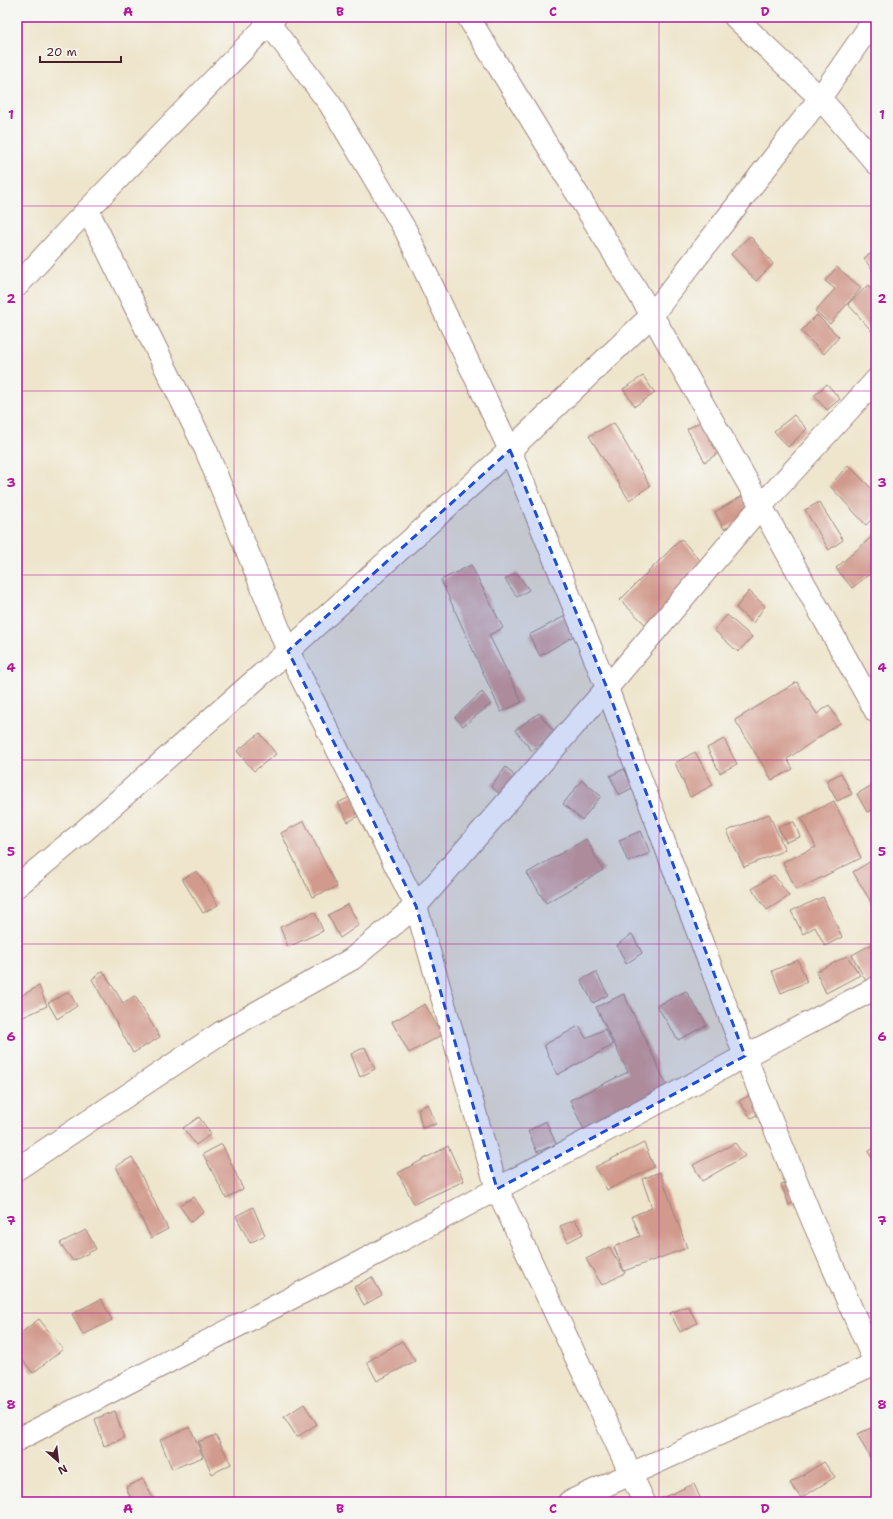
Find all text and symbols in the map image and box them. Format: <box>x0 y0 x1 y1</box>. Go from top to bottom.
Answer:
text: A <box>123 3 133 20</box>
text: B <box>336 3 344 20</box>
text: C <box>549 3 557 20</box>
text: D <box>760 3 770 20</box>
scale bar <box>40 38 121 64</box>
text: 20 m <box>46 44 77 60</box>
text: 1 <box>8 106 14 123</box>
text: 1 <box>879 106 885 123</box>
text: 2 <box>6 290 16 307</box>
text: 2 <box>877 290 887 307</box>
text: 3 <box>6 474 16 491</box>
text: 3 <box>877 474 887 491</box>
text: 4 <box>6 659 16 676</box>
text: 4 <box>877 659 887 676</box>
text: 5 <box>7 843 15 860</box>
text: 5 <box>878 843 886 860</box>
text: 6 <box>6 1028 16 1045</box>
text: 6 <box>877 1028 887 1045</box>
text: 7 <box>6 1212 16 1229</box>
text: 7 <box>877 1212 887 1229</box>
text: 8 <box>6 1396 16 1413</box>
text: 8 <box>877 1396 887 1413</box>
north arrow <box>38 1441 78 1481</box>
text: N <box>55 1461 70 1478</box>
text: A <box>123 1500 133 1517</box>
text: B <box>336 1500 344 1517</box>
text: C <box>549 1500 557 1517</box>
text: D <box>760 1500 770 1517</box>

